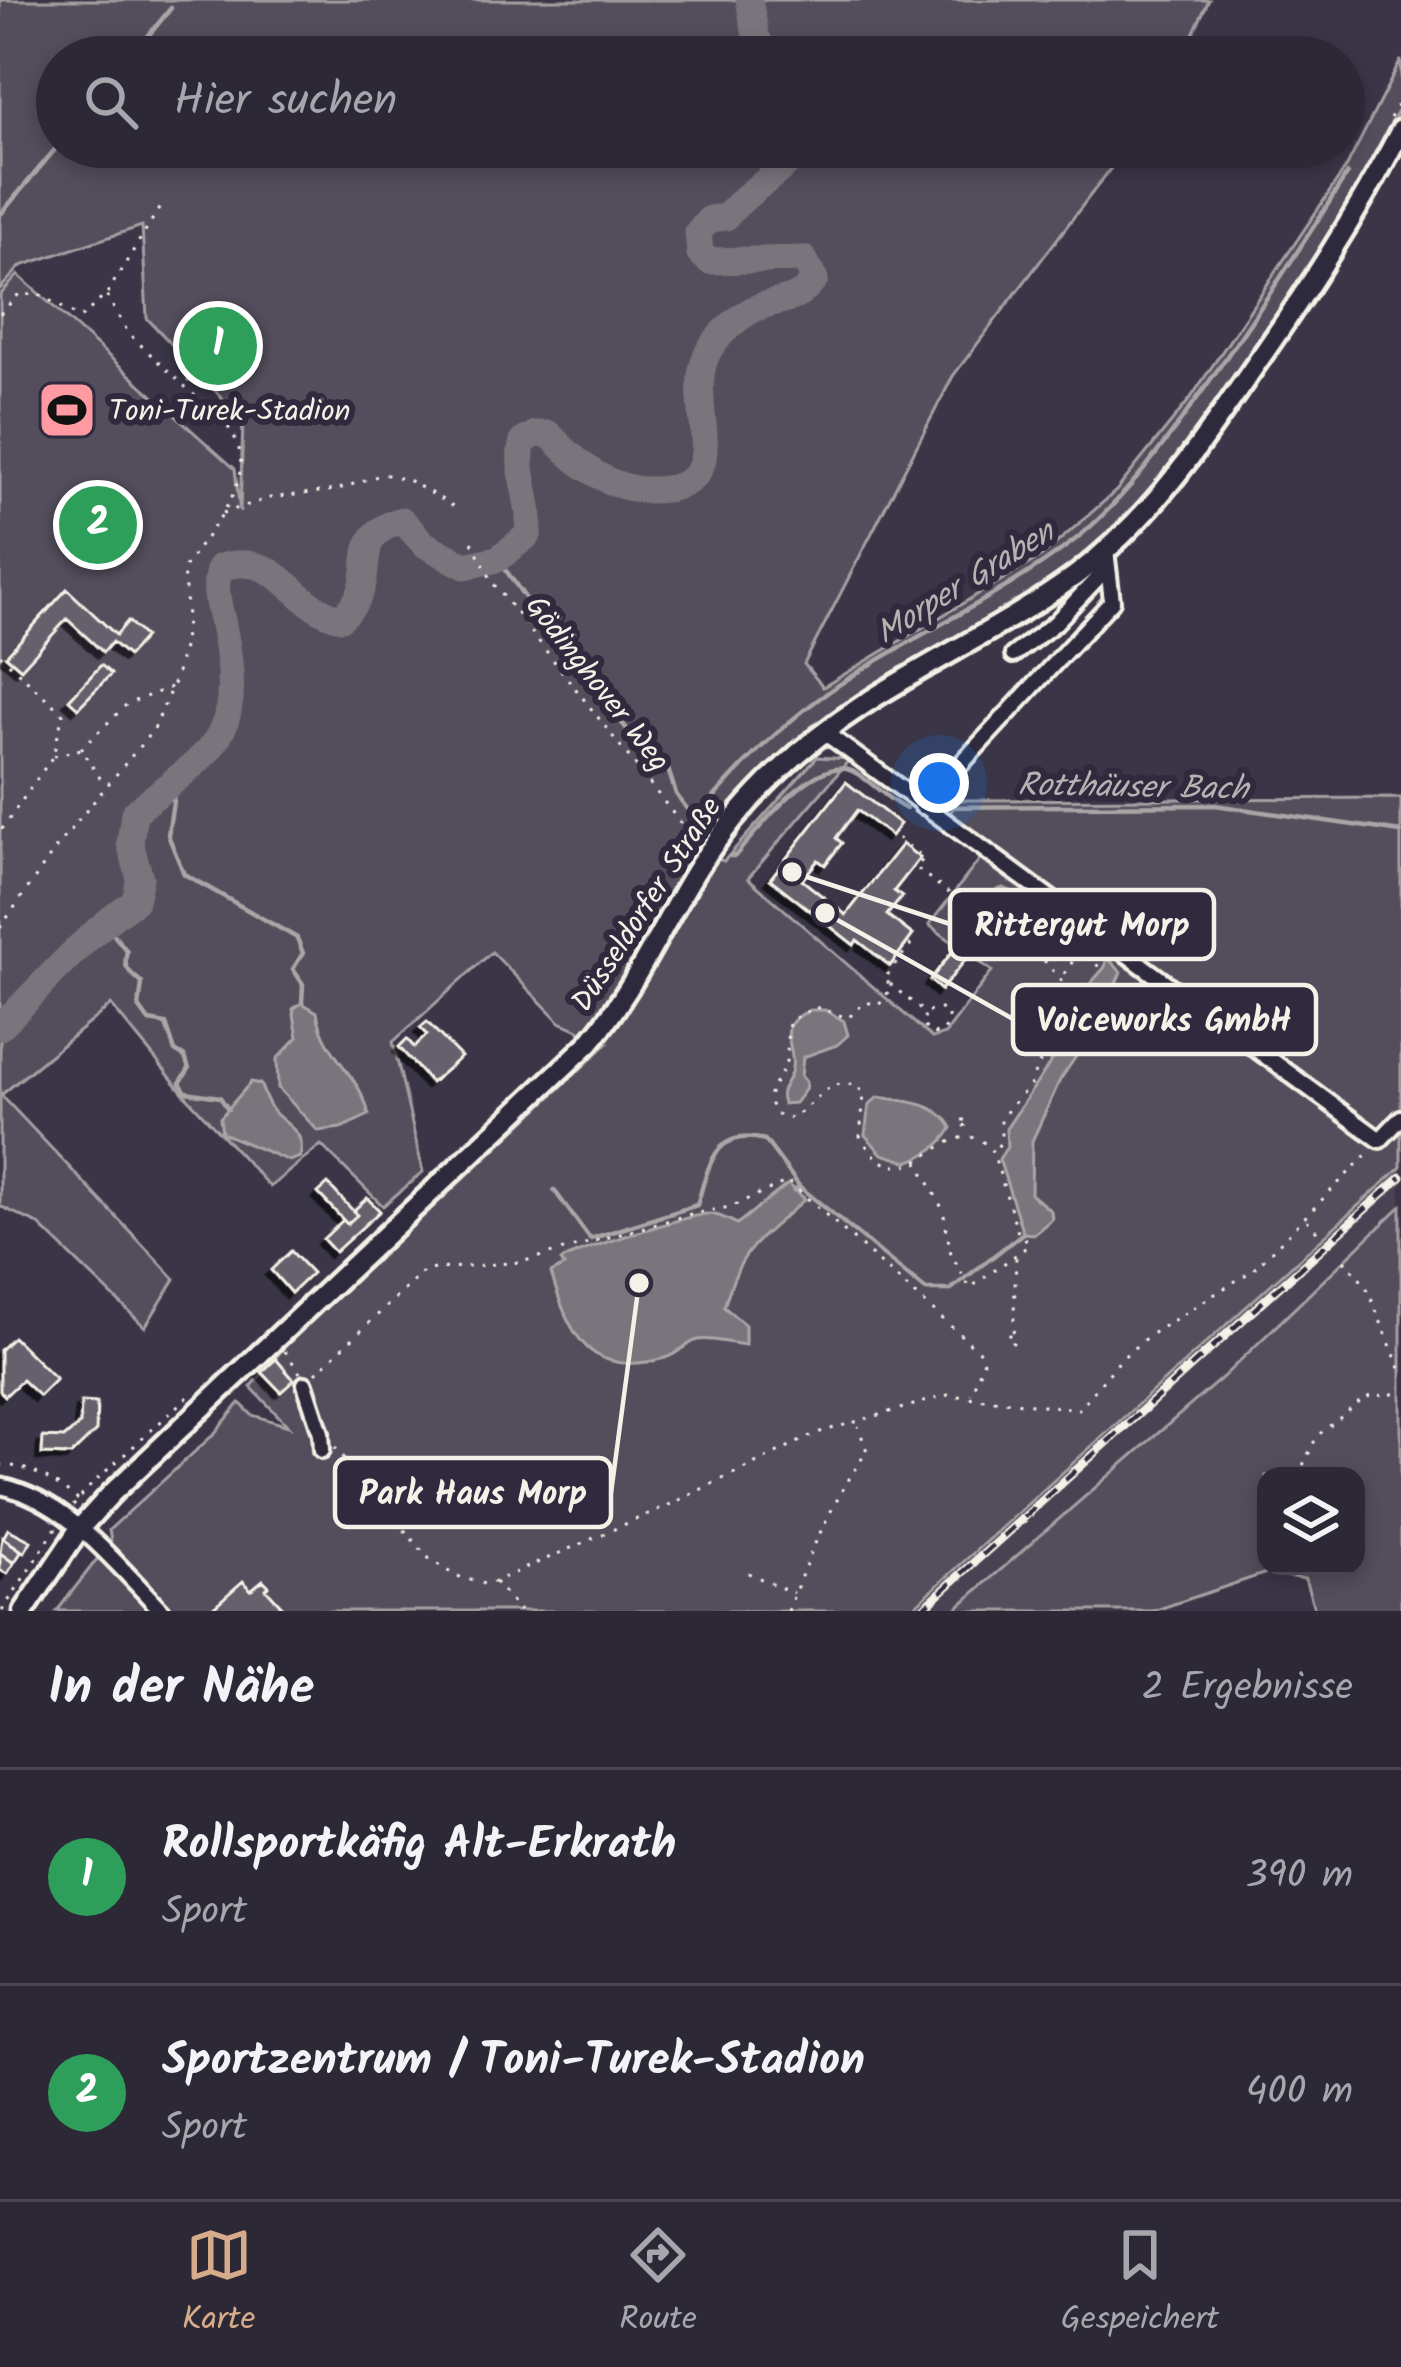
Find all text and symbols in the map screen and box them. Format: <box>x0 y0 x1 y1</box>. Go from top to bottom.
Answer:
search box <box>36 36 1365 168</box>
text: Hier suchen <box>174 66 397 138</box>
icon: search <box>78 69 144 135</box>
pin: 1 <box>179 301 257 391</box>
sports icon: Toni-Turek-Stadion <box>36 379 98 441</box>
place label: Toni-Turek-Stadion <box>109 388 351 436</box>
pin: 2 <box>59 480 137 570</box>
water label: Morper Graben <box>866 506 1068 660</box>
street label: Gödinghover Weg <box>512 585 681 783</box>
your location <box>909 753 969 813</box>
water label: Rotthäuser Bach <box>1017 760 1251 817</box>
street label: Düsseldorfer Straße <box>560 788 735 1022</box>
callout: Rittergut Morp <box>950 890 1214 959</box>
text: Rittergut Morp <box>974 901 1190 954</box>
callout: Voiceworks GmbH <box>1013 985 1316 1054</box>
text: Voiceworks GmbH <box>1036 996 1292 1049</box>
callout: Park Haus Morp <box>335 1458 611 1527</box>
map controls <box>1257 1467 1365 1575</box>
button: layers <box>1257 1467 1365 1575</box>
text: Park Haus Morp <box>359 1469 587 1522</box>
text: In der Nähe <box>48 1649 314 1730</box>
text: 2 Ergebnisse <box>1142 1658 1353 1720</box>
text: Rollsportkäfig Alt-Erkrath <box>162 1810 676 1882</box>
text: 1 <box>81 1846 93 1908</box>
text: 390 m <box>1246 1846 1353 1908</box>
text: Sport <box>162 1882 247 1944</box>
text: Sportzentrum / Toni-Turek-Stadion <box>162 2026 865 2098</box>
text: 2 <box>76 2062 98 2124</box>
text: 400 m <box>1246 2062 1353 2124</box>
text: Sport <box>162 2098 247 2160</box>
tab: Karte <box>182 2222 255 2347</box>
tab: Route <box>619 2222 697 2347</box>
tab: Gespeichert <box>1061 2222 1219 2347</box>

